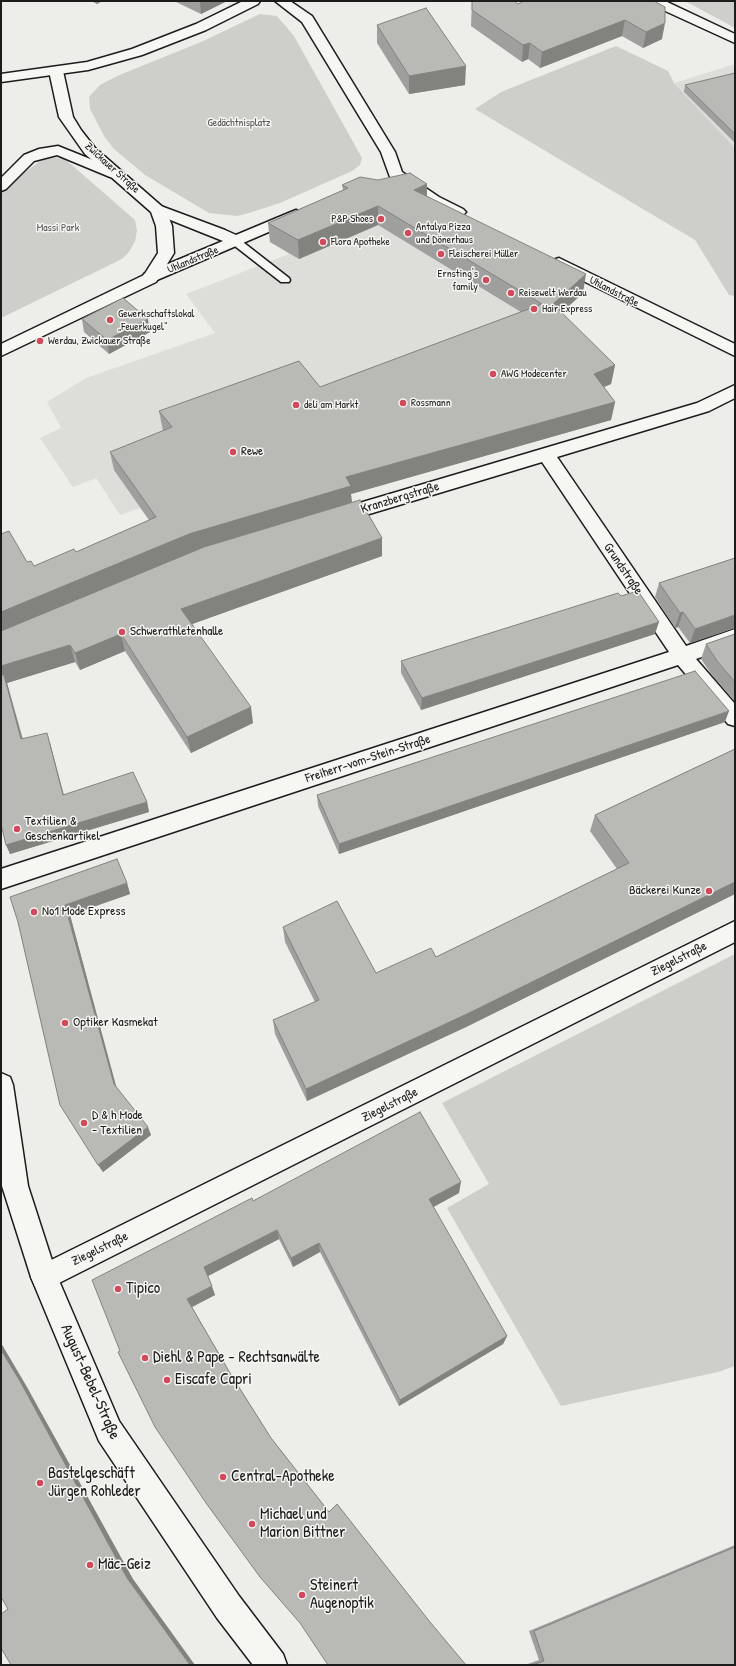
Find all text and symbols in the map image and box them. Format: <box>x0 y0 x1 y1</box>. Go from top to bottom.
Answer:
park label: Gedächtnisplatz <box>207 116 271 130</box>
street label: Zwickauer Straße <box>82 140 142 196</box>
place label: P&P Shoes <box>331 212 373 226</box>
marker: P&P Shoes <box>376 214 386 224</box>
place label: Antalya Pizza und Dönerhaus <box>416 220 473 246</box>
park label: Massi Park <box>37 221 79 235</box>
marker: Antalya Pizza und Dönerhaus <box>403 228 413 238</box>
place label: Flora Apotheke <box>331 235 390 249</box>
marker: Flora Apotheke <box>318 237 328 247</box>
street label: Uhlandstraße <box>166 243 220 277</box>
place label: Fleischerei Müller <box>449 247 518 261</box>
marker: Fleischerei Müller <box>436 249 446 259</box>
place label: Ernsting's family <box>438 267 478 293</box>
street label: Uhlandstraße <box>587 274 641 310</box>
marker: Ernsting's family <box>481 275 491 285</box>
place label: Reisewelt Werdau <box>519 286 587 300</box>
marker: Reisewelt Werdau <box>506 288 516 298</box>
place label: Hair Express <box>542 302 592 316</box>
marker: Hair Express <box>529 304 539 314</box>
place label: Gewerkschaftslokal „Feuerkugel“ <box>118 307 194 333</box>
marker: Gewerkschaftslokal „Feuerkugel“ <box>105 315 115 325</box>
place label: Werdau, Zwickauer Straße <box>48 334 151 348</box>
marker: Werdau, Zwickauer Straße <box>35 336 45 346</box>
place label: AWG Modecenter <box>501 367 567 381</box>
marker: AWG Modecenter <box>488 369 498 379</box>
place label: Rossmann <box>411 396 451 410</box>
place label: deli am Markt <box>304 398 358 412</box>
marker: Rossmann <box>398 398 408 408</box>
marker: deli am Markt <box>291 400 301 410</box>
place label: Rewe <box>241 444 263 460</box>
marker: Rewe <box>228 447 238 457</box>
street label: Kranzbergstraße <box>359 479 441 517</box>
street label: Grundstraße <box>600 540 646 598</box>
place label: Schwerathletenhalle <box>130 624 223 640</box>
marker: Schwerathletenhalle <box>117 627 127 637</box>
street label: Freiherr-vom-Stein-Straße <box>303 731 433 787</box>
place label: Textilien & Geschenkartikel <box>25 814 100 845</box>
marker: Textilien & Geschenkartikel <box>12 824 22 834</box>
place label: Bäckerei Kunze <box>629 883 701 899</box>
marker: Bäckerei Kunze <box>704 886 714 896</box>
place label: No1 Mode Express <box>42 904 125 920</box>
marker: No1 Mode Express <box>29 907 39 917</box>
street label: Ziegelstraße <box>648 938 710 980</box>
place label: Optiker Kasmekat <box>73 1015 158 1031</box>
marker: Optiker Kasmekat <box>60 1018 70 1028</box>
street label: Ziegelstraße <box>359 1084 421 1126</box>
place label: D & h Mode - Textilien <box>92 1108 143 1139</box>
marker: D & h Mode - Textilien <box>79 1118 89 1128</box>
street label: Ziegelstraße <box>69 1229 131 1269</box>
place label: Tipico <box>126 1279 160 1299</box>
marker: Tipico <box>113 1284 123 1294</box>
street label: August-Bebel-Straße <box>56 1321 124 1443</box>
place label: Diehl & Pape - Rechtsanwälte <box>153 1348 320 1368</box>
marker: Diehl & Pape - Rechtsanwälte <box>140 1353 150 1363</box>
place label: Eiscafe Capri <box>175 1370 252 1390</box>
marker: Eiscafe Capri <box>162 1375 172 1385</box>
place label: Bastelgeschäft Jürgen Rohleder <box>48 1464 141 1502</box>
place label: Central-Apotheke <box>231 1467 335 1487</box>
marker: Central-Apotheke <box>218 1472 228 1482</box>
marker: Bastelgeschäft Jürgen Rohleder <box>35 1478 45 1488</box>
place label: Michael und Marion Bittner <box>260 1505 345 1543</box>
marker: Michael und Marion Bittner <box>247 1519 257 1529</box>
place label: Mäc-Geiz <box>98 1555 151 1575</box>
marker: Mäc-Geiz <box>85 1560 95 1570</box>
place label: Steinert Augenoptik <box>310 1576 374 1614</box>
marker: Steinert Augenoptik <box>297 1590 307 1600</box>

